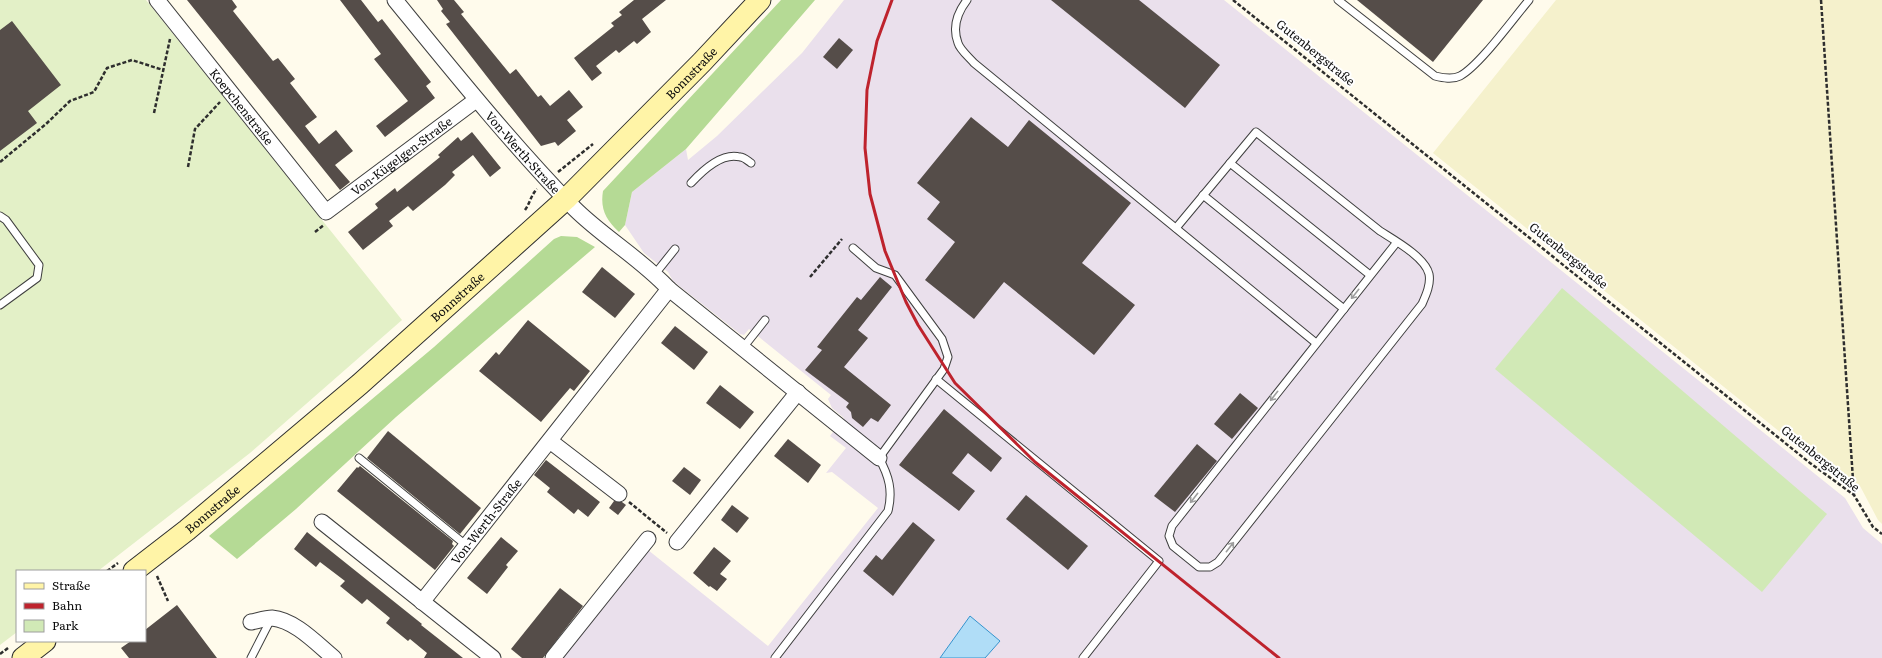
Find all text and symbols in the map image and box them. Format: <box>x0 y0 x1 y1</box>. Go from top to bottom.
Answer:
street label: Gutenbergstraße <box>1273 15 1359 89</box>
street label: Bonnstraße <box>661 43 721 103</box>
street label: Koepchenstraße <box>206 64 278 149</box>
street label: Von-Werth-Straße <box>481 107 565 198</box>
street label: Von-Kügelgen-Straße <box>347 112 456 200</box>
street label: Gutenbergstraße <box>1526 218 1612 292</box>
street label: Bonnstraße <box>426 268 488 326</box>
one-way arrow <box>1351 289 1360 300</box>
one-way arrow <box>1270 391 1279 402</box>
street label: Gutenbergstraße <box>1778 421 1864 495</box>
street label: Von-Werth-Straße <box>446 474 525 568</box>
street label: Bonnstraße <box>181 480 244 537</box>
one-way arrow <box>1190 493 1198 504</box>
one-way arrow <box>1226 542 1234 553</box>
legend <box>16 570 146 642</box>
text: Straße <box>52 576 90 594</box>
text: Bahn <box>52 596 82 614</box>
text: Park <box>52 616 79 634</box>

